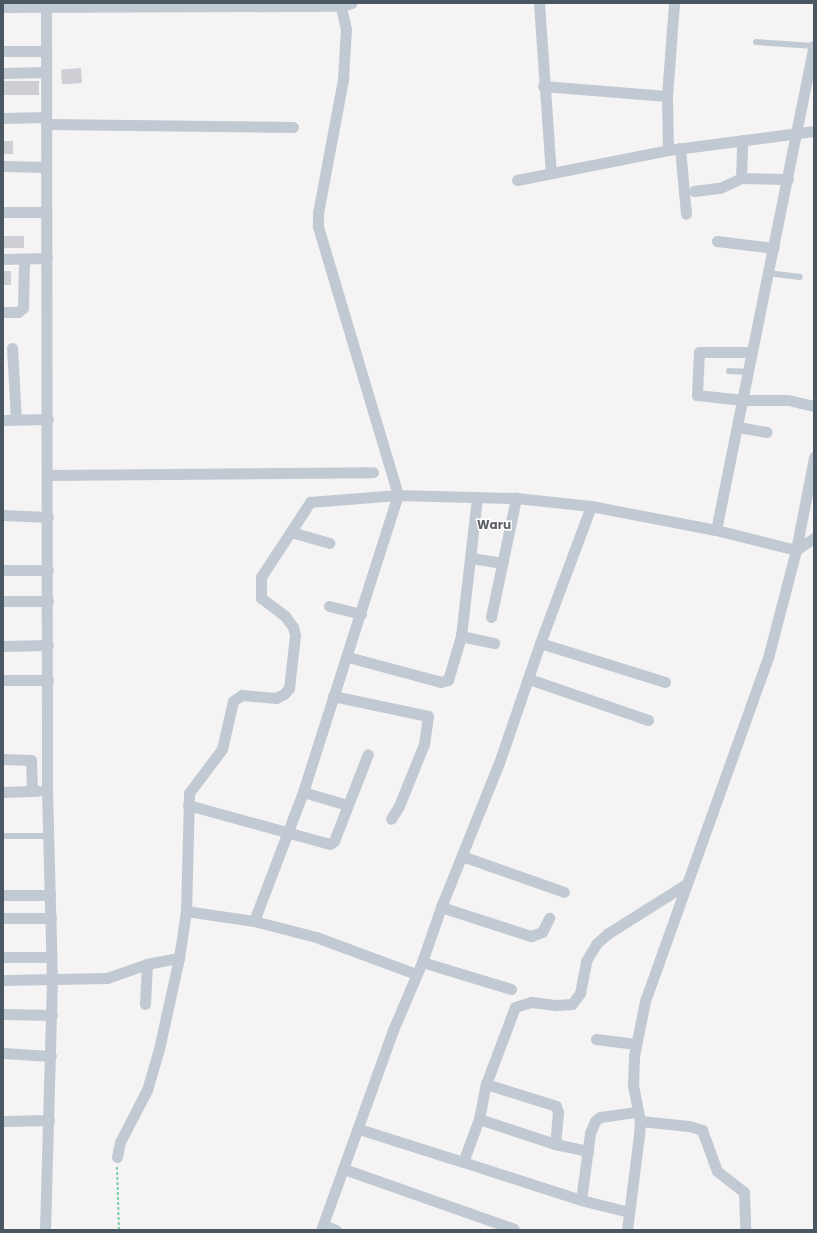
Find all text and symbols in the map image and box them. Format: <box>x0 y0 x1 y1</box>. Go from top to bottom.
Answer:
district label: Waru <box>477 518 511 532</box>

